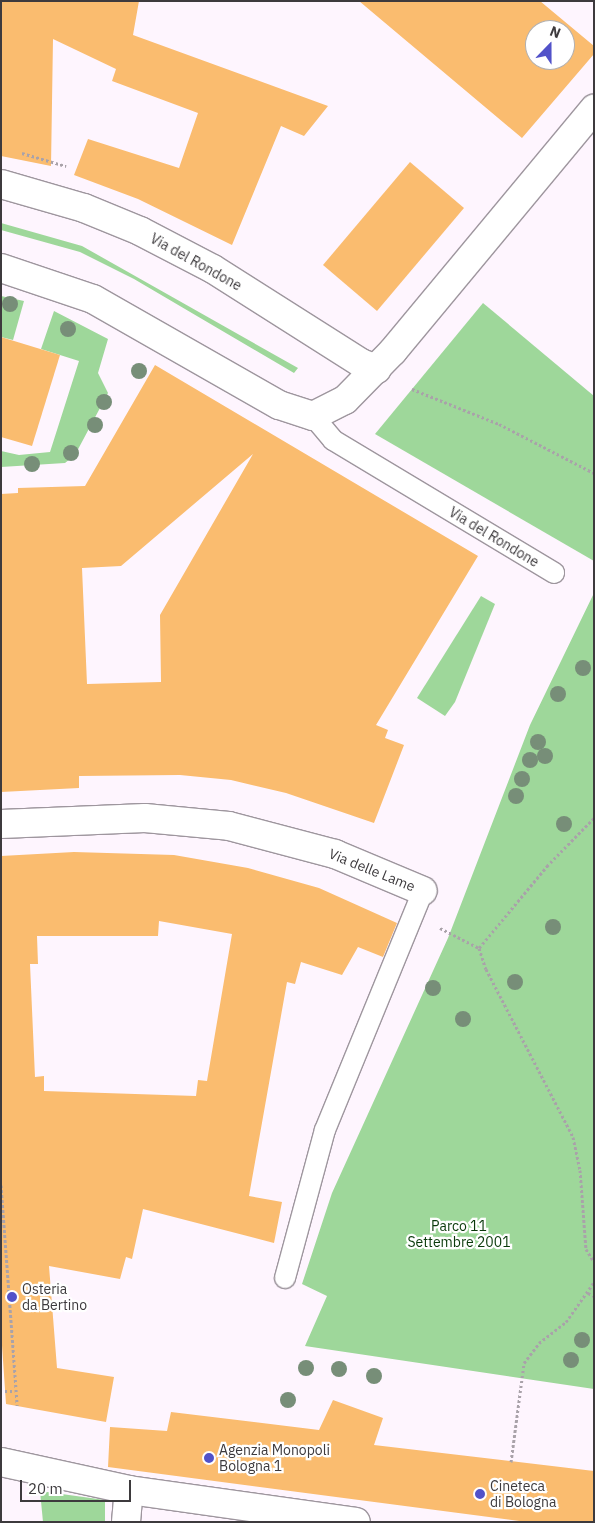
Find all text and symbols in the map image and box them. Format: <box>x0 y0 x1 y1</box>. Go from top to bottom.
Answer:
north arrow <box>525 20 575 70</box>
text: N <box>547 22 563 42</box>
street label: Via del Rondone <box>147 230 245 294</box>
street label: Via del Rondone <box>446 504 542 570</box>
street label: Via delle Lame <box>326 845 418 895</box>
park label: Parco 11 Settembre 2001 <box>407 1218 511 1250</box>
place label: Osteria da Bertino <box>22 1281 87 1314</box>
marker: Osteria da Bertino <box>6 1291 18 1303</box>
place label: Agenzia Monopoli Bologna 1 <box>219 1442 330 1474</box>
marker: Agenzia Monopoli Bologna 1 <box>203 1452 215 1464</box>
scale bar <box>22 1470 134 1502</box>
place label: Cineteca di Bologna <box>490 1478 556 1510</box>
text: 20 m <box>28 1479 63 1498</box>
marker: Cineteca di Bologna <box>474 1488 486 1500</box>

